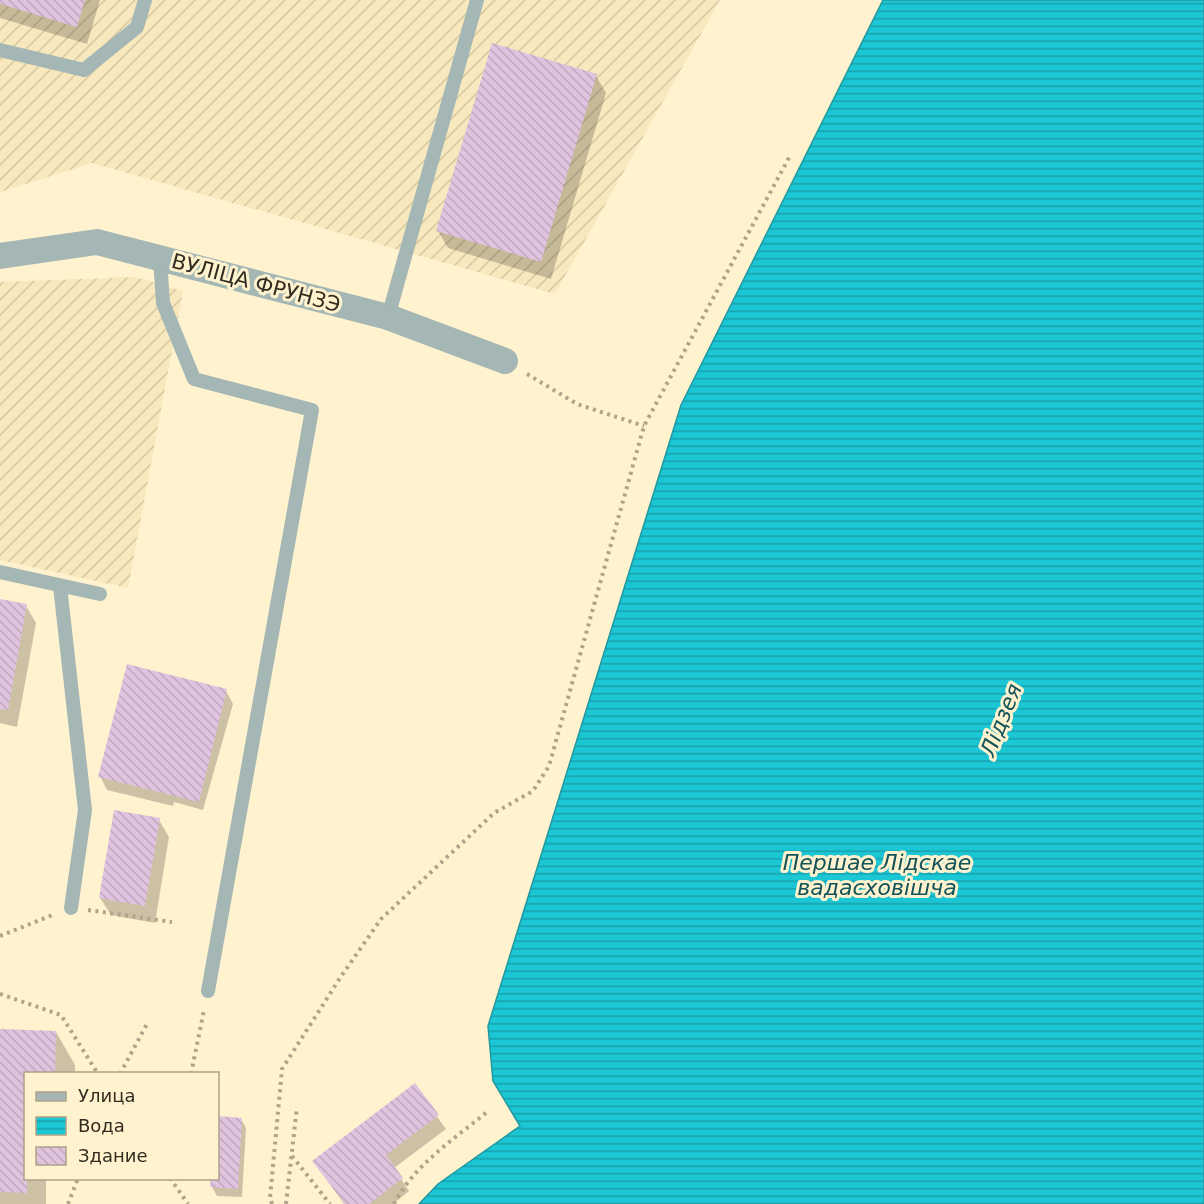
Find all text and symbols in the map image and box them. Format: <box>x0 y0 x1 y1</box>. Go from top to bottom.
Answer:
street label: ВУЛІЦА ФРУНЗЭ <box>169 249 343 317</box>
water label: Лідзея <box>975 680 1027 761</box>
water label: Першае Лідскае вадасховішча <box>783 850 971 900</box>
legend <box>24 1072 219 1180</box>
text: Улица <box>78 1085 135 1106</box>
text: Вода <box>78 1115 125 1136</box>
text: Здание <box>78 1145 148 1166</box>

